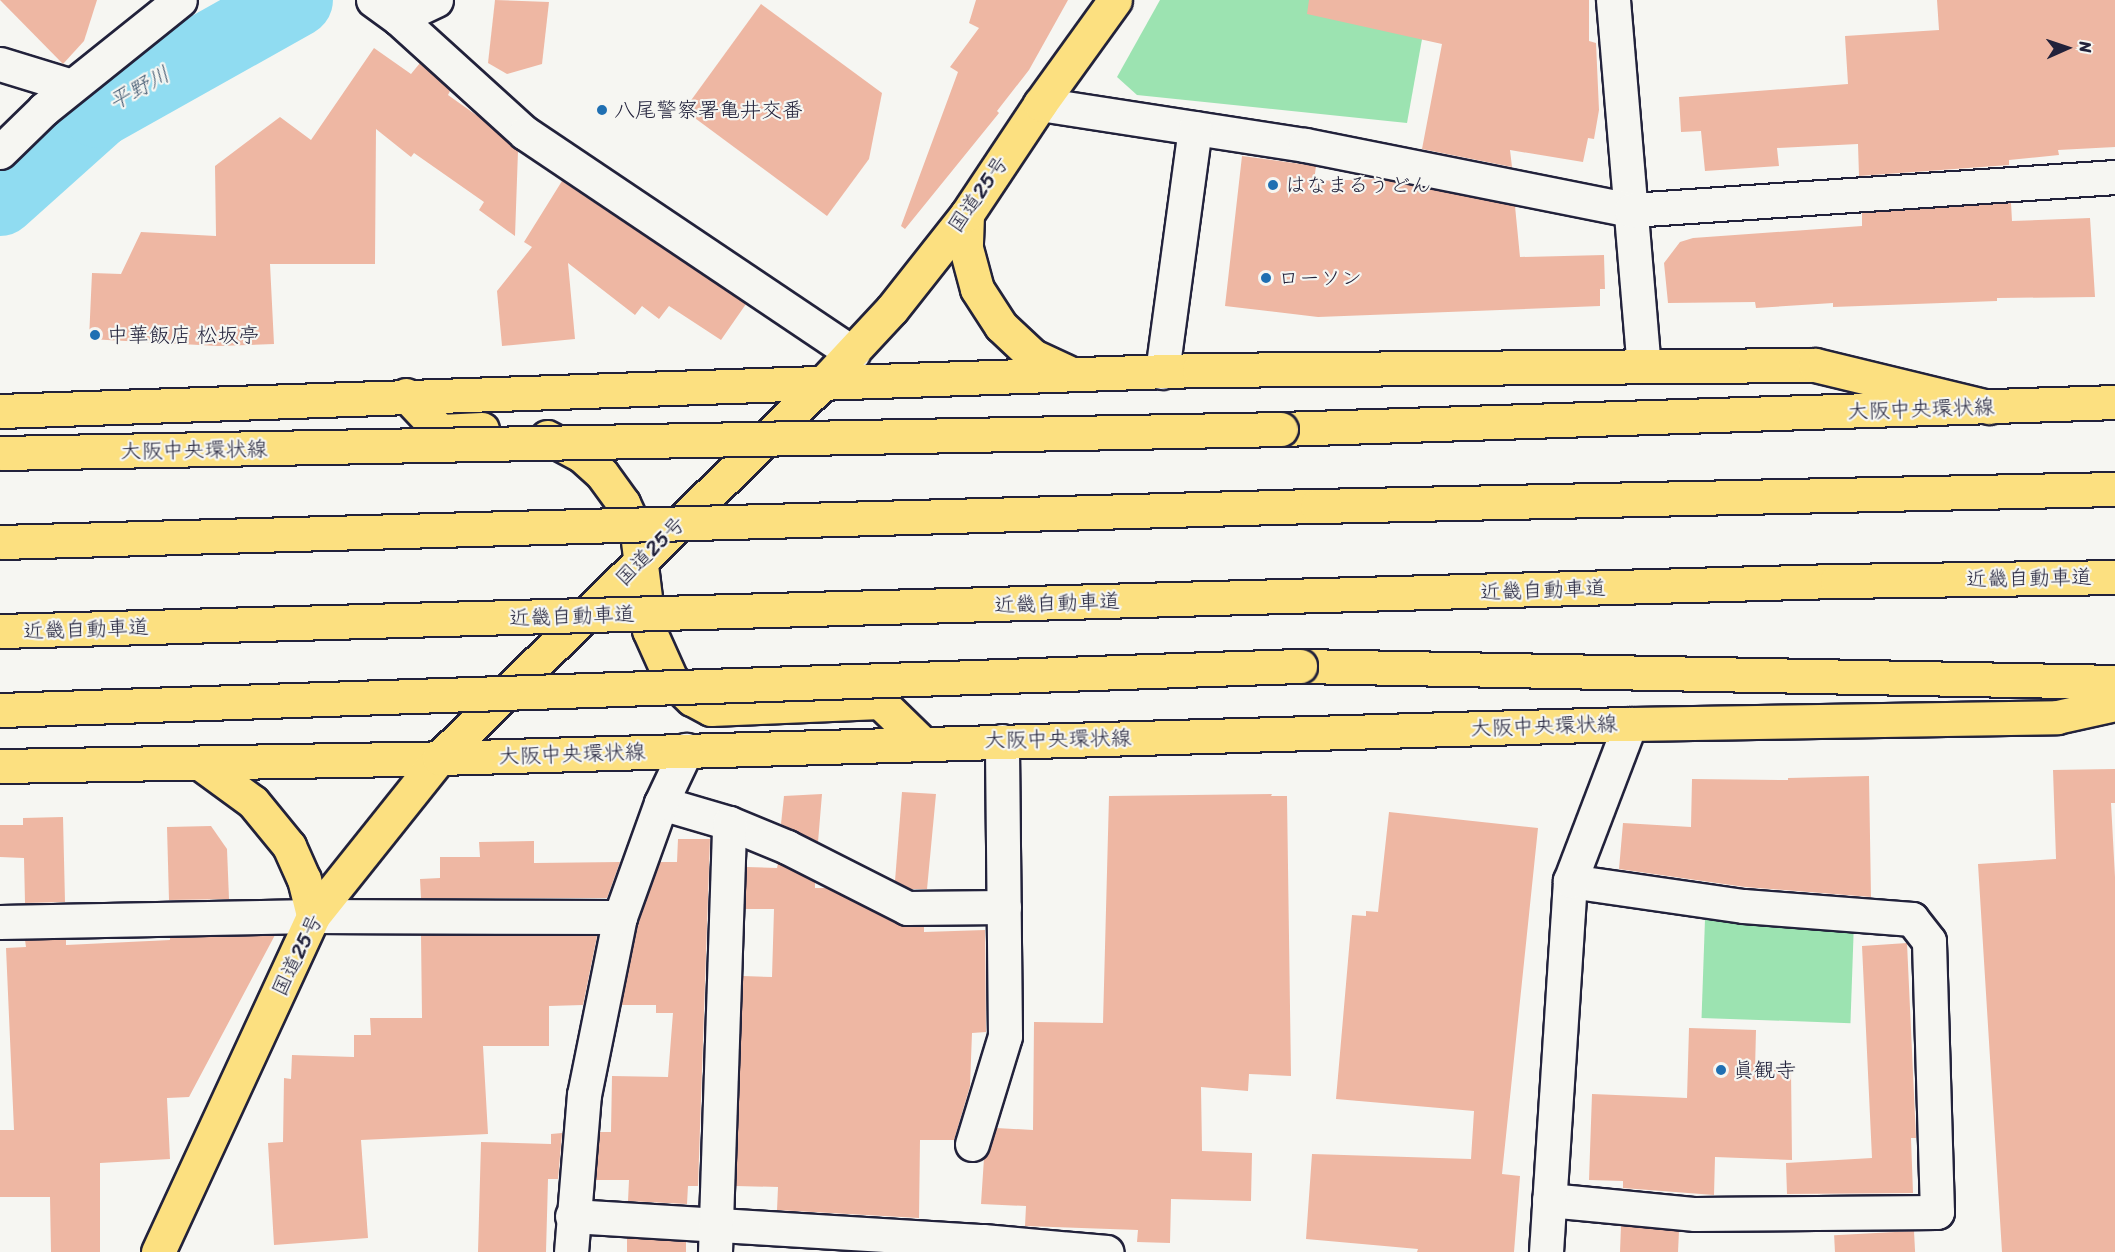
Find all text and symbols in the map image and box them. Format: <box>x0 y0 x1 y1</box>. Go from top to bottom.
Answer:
north arrow <box>2037 18 2097 78</box>
text: N <box>2071 41 2100 53</box>
water label: 平野川 <box>104 60 174 116</box>
place label: 八尾警察署亀井交番 <box>614 97 803 123</box>
marker: 八尾警察署亀井交番 <box>595 103 609 117</box>
street label: 国道25号 <box>942 151 1014 237</box>
place label: はなまるうどん <box>1285 172 1432 198</box>
marker: はなまるうどん <box>1266 178 1280 192</box>
place label: ローソン <box>1278 265 1362 291</box>
marker: ローソン <box>1259 271 1273 285</box>
place label: 中華飯店 松坂亭 <box>107 322 259 348</box>
marker: 中華飯店 松坂亭 <box>88 328 102 342</box>
street label: 大阪中央環状線 <box>1847 394 1995 424</box>
street label: 大阪中央環状線 <box>120 436 268 464</box>
street label: 国道25号 <box>610 511 690 591</box>
street label: 近畿自動車道 <box>1966 564 2092 592</box>
street label: 近畿自動車道 <box>1480 575 1606 605</box>
street label: 近畿自動車道 <box>994 588 1120 618</box>
street label: 近畿自動車道 <box>509 601 635 631</box>
street label: 近畿自動車道 <box>23 614 149 644</box>
street label: 大阪中央環状線 <box>1470 711 1618 741</box>
street label: 大阪中央環状線 <box>984 725 1132 753</box>
street label: 大阪中央環状線 <box>498 739 646 769</box>
street label: 国道25号 <box>266 910 328 1000</box>
place label: 眞観寺 <box>1733 1057 1796 1083</box>
marker: 眞観寺 <box>1714 1063 1728 1077</box>

